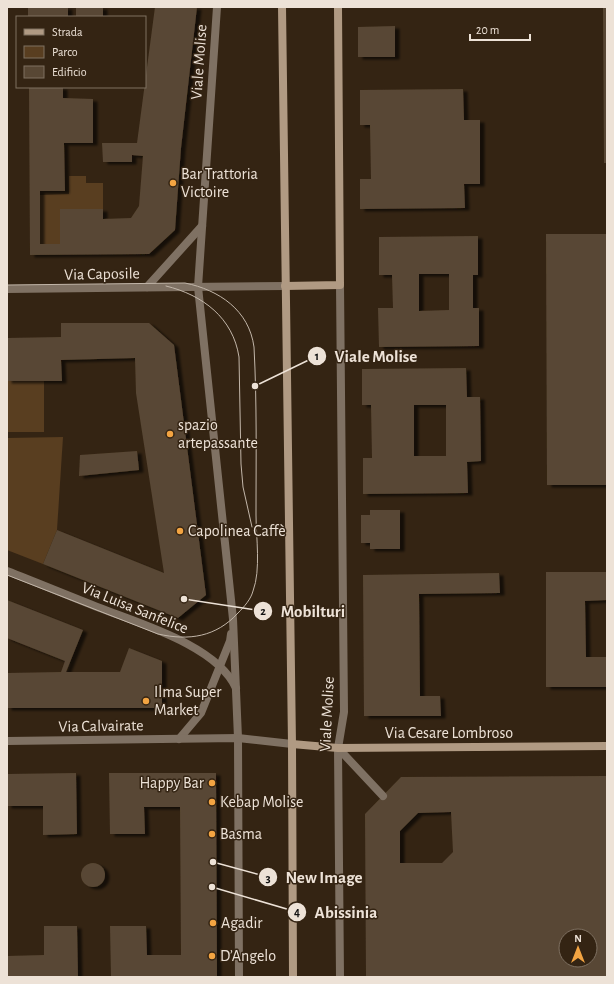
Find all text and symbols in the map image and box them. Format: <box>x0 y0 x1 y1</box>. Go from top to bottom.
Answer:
legend <box>16 16 146 88</box>
scale bar <box>470 16 530 42</box>
street label: Viale Molise <box>188 24 210 100</box>
text: 20 m <box>476 24 499 36</box>
text: Strada <box>52 26 83 38</box>
text: Parco <box>52 46 78 58</box>
text: Edificio <box>52 66 87 78</box>
place label: Bar Trattoria Victoire <box>181 166 258 200</box>
marker: Bar Trattoria Victoire <box>168 178 178 188</box>
street label: Via Caposile <box>64 265 140 283</box>
callout: Viale Molise <box>307 341 426 370</box>
text: Viale Molise <box>335 348 417 365</box>
text: 1 <box>315 350 319 362</box>
place label: spazio artepassante <box>178 417 258 451</box>
marker: spazio artepassante <box>165 429 175 439</box>
place label: Capolinea Caffè <box>188 523 286 539</box>
marker: Capolinea Caffè <box>175 526 185 536</box>
street label: Via Luisa Sanfelice <box>79 579 191 637</box>
callout: Mobilturi <box>253 596 353 625</box>
text: Mobilturi <box>281 603 345 620</box>
text: 2 <box>260 605 266 617</box>
street label: Viale Molise <box>317 676 337 752</box>
place label: Ilma Super Market <box>154 684 222 718</box>
marker: Ilma Super Market <box>141 696 151 706</box>
street label: Via Calvairate <box>58 717 144 735</box>
street label: Via Cesare Lombroso <box>385 725 513 741</box>
place label: Happy Bar <box>139 775 205 792</box>
marker: Happy Bar <box>207 778 217 788</box>
place label: Kebap Molise <box>220 794 303 810</box>
marker: Kebap Molise <box>207 797 217 807</box>
place label: Basma <box>220 826 262 842</box>
marker: Basma <box>207 829 217 839</box>
callout: New Image <box>258 863 371 892</box>
text: New Image <box>285 869 363 886</box>
text: 3 <box>265 872 271 884</box>
callout: Abissinia <box>287 897 385 926</box>
text: Abissinia <box>315 904 377 921</box>
text: 4 <box>294 906 300 918</box>
place label: Agadir <box>221 915 263 931</box>
marker: Agadir <box>208 918 218 928</box>
north arrow <box>558 928 598 968</box>
text: N <box>574 933 582 944</box>
place label: D’Angelo <box>220 948 276 964</box>
marker: D’Angelo <box>207 951 217 961</box>

